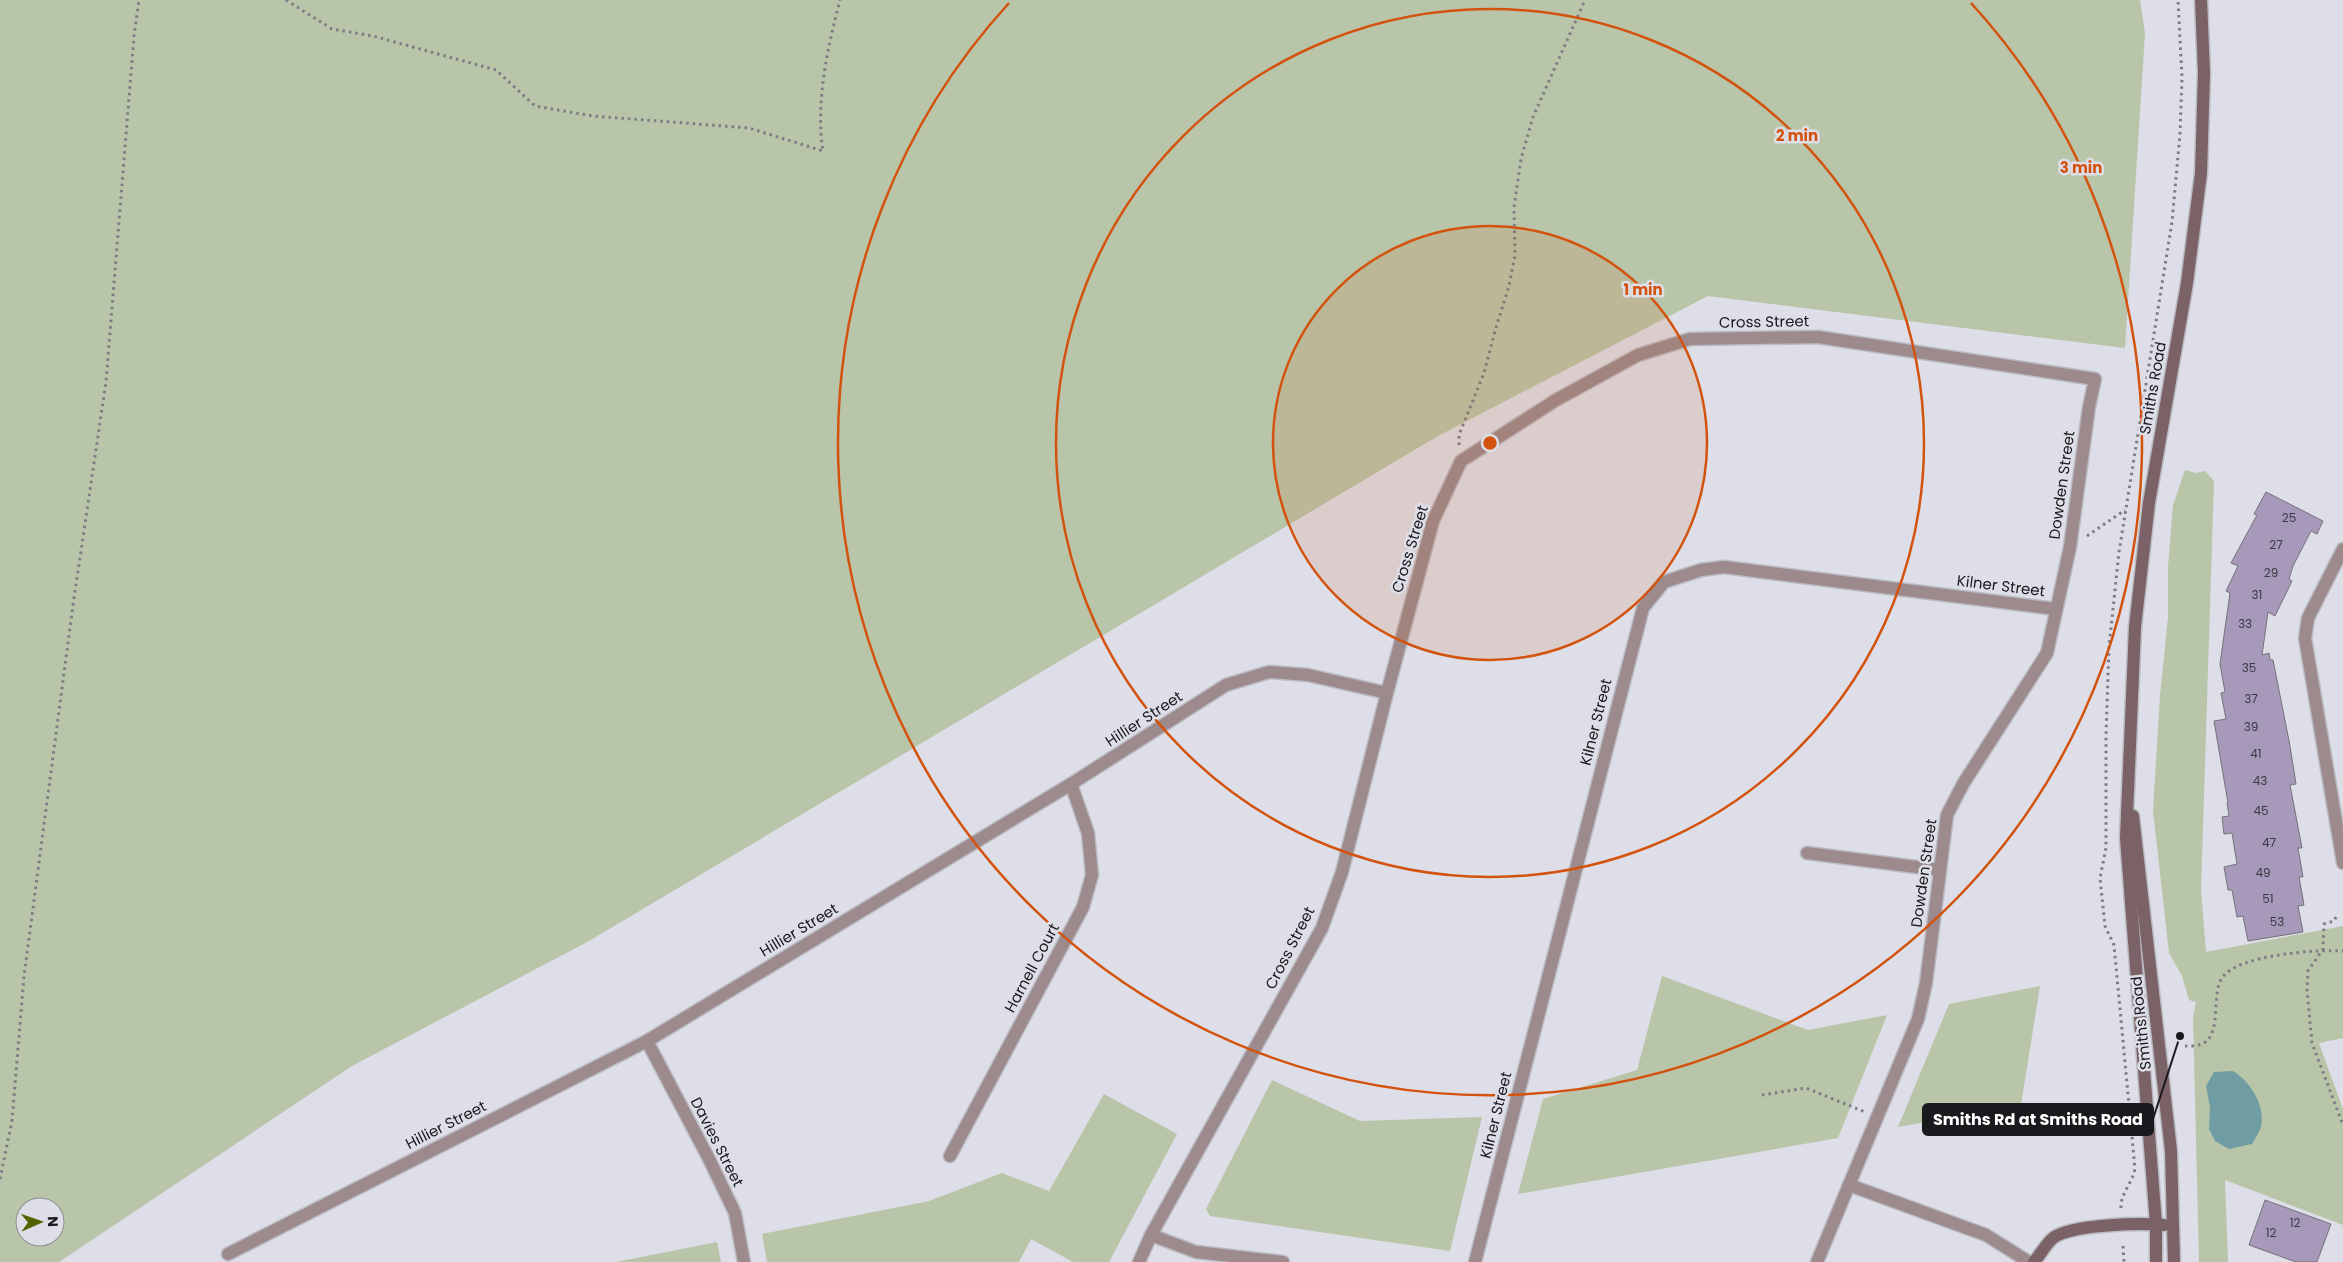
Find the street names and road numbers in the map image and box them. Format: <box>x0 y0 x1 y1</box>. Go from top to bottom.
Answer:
street label: Cross Street <box>1719 310 1809 333</box>
street label: Smiths Road <box>2134 340 2171 436</box>
street label: Dowden Street <box>2043 429 2080 541</box>
street label: Cross Street <box>1386 503 1433 595</box>
street label: Kilner Street <box>1956 570 2046 601</box>
street label: Kilner Street <box>1575 676 1616 767</box>
street label: Hillier Street <box>1101 686 1186 751</box>
street label: Dowden Street <box>1905 817 1942 929</box>
street label: Hillier Street <box>756 898 842 961</box>
street label: Cross Street <box>1260 903 1319 993</box>
street label: Harnell Court <box>999 919 1064 1016</box>
street label: Smiths Road <box>2125 975 2156 1071</box>
street label: Kilner Street <box>1475 1069 1516 1160</box>
street label: Davies Street <box>686 1093 749 1190</box>
street label: Hillier Street <box>402 1095 490 1154</box>

